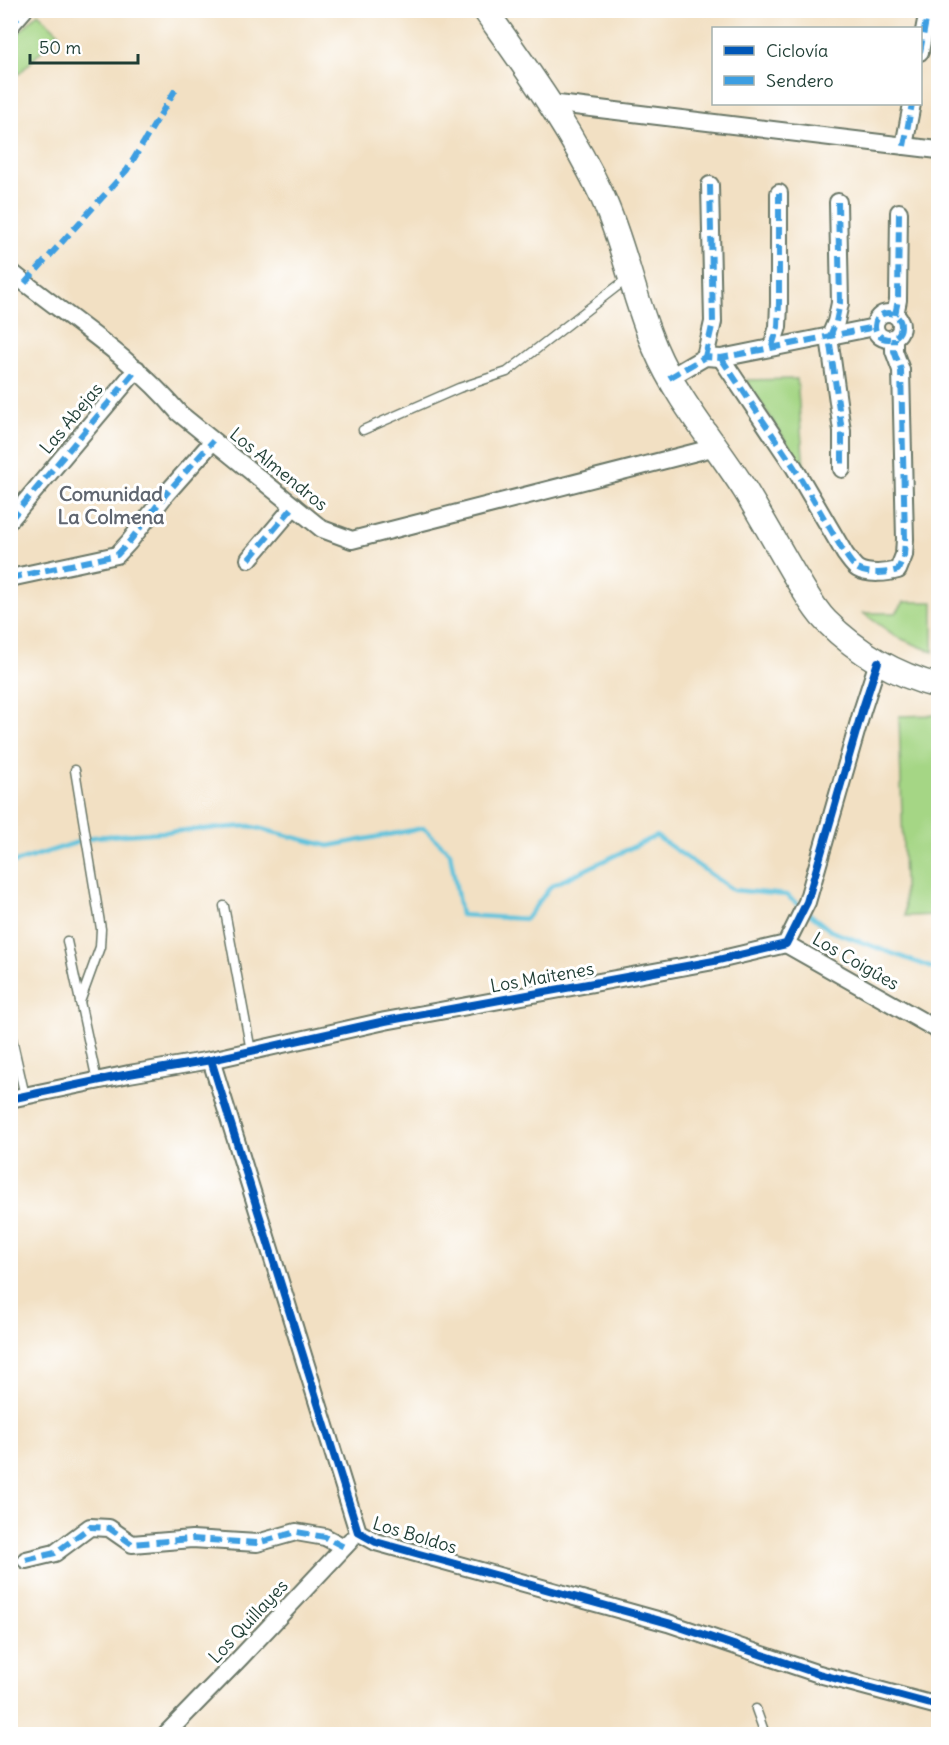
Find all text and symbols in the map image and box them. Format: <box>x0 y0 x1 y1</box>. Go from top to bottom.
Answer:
scale bar <box>30 27 138 65</box>
legend <box>712 27 922 105</box>
text: 50 m <box>39 36 81 59</box>
text: Ciclovía <box>766 39 828 62</box>
text: Sendero <box>766 69 834 92</box>
street label: Las Abejas <box>35 378 107 458</box>
street label: Los Almendros <box>225 422 333 516</box>
district label: Comunidad La Colmena <box>58 481 165 529</box>
street label: Los Coigûes <box>809 927 903 995</box>
street label: Los Maitenes <box>488 957 596 997</box>
street label: Los Boldos <box>370 1511 460 1559</box>
street label: Los Quillayes <box>203 1574 293 1668</box>

